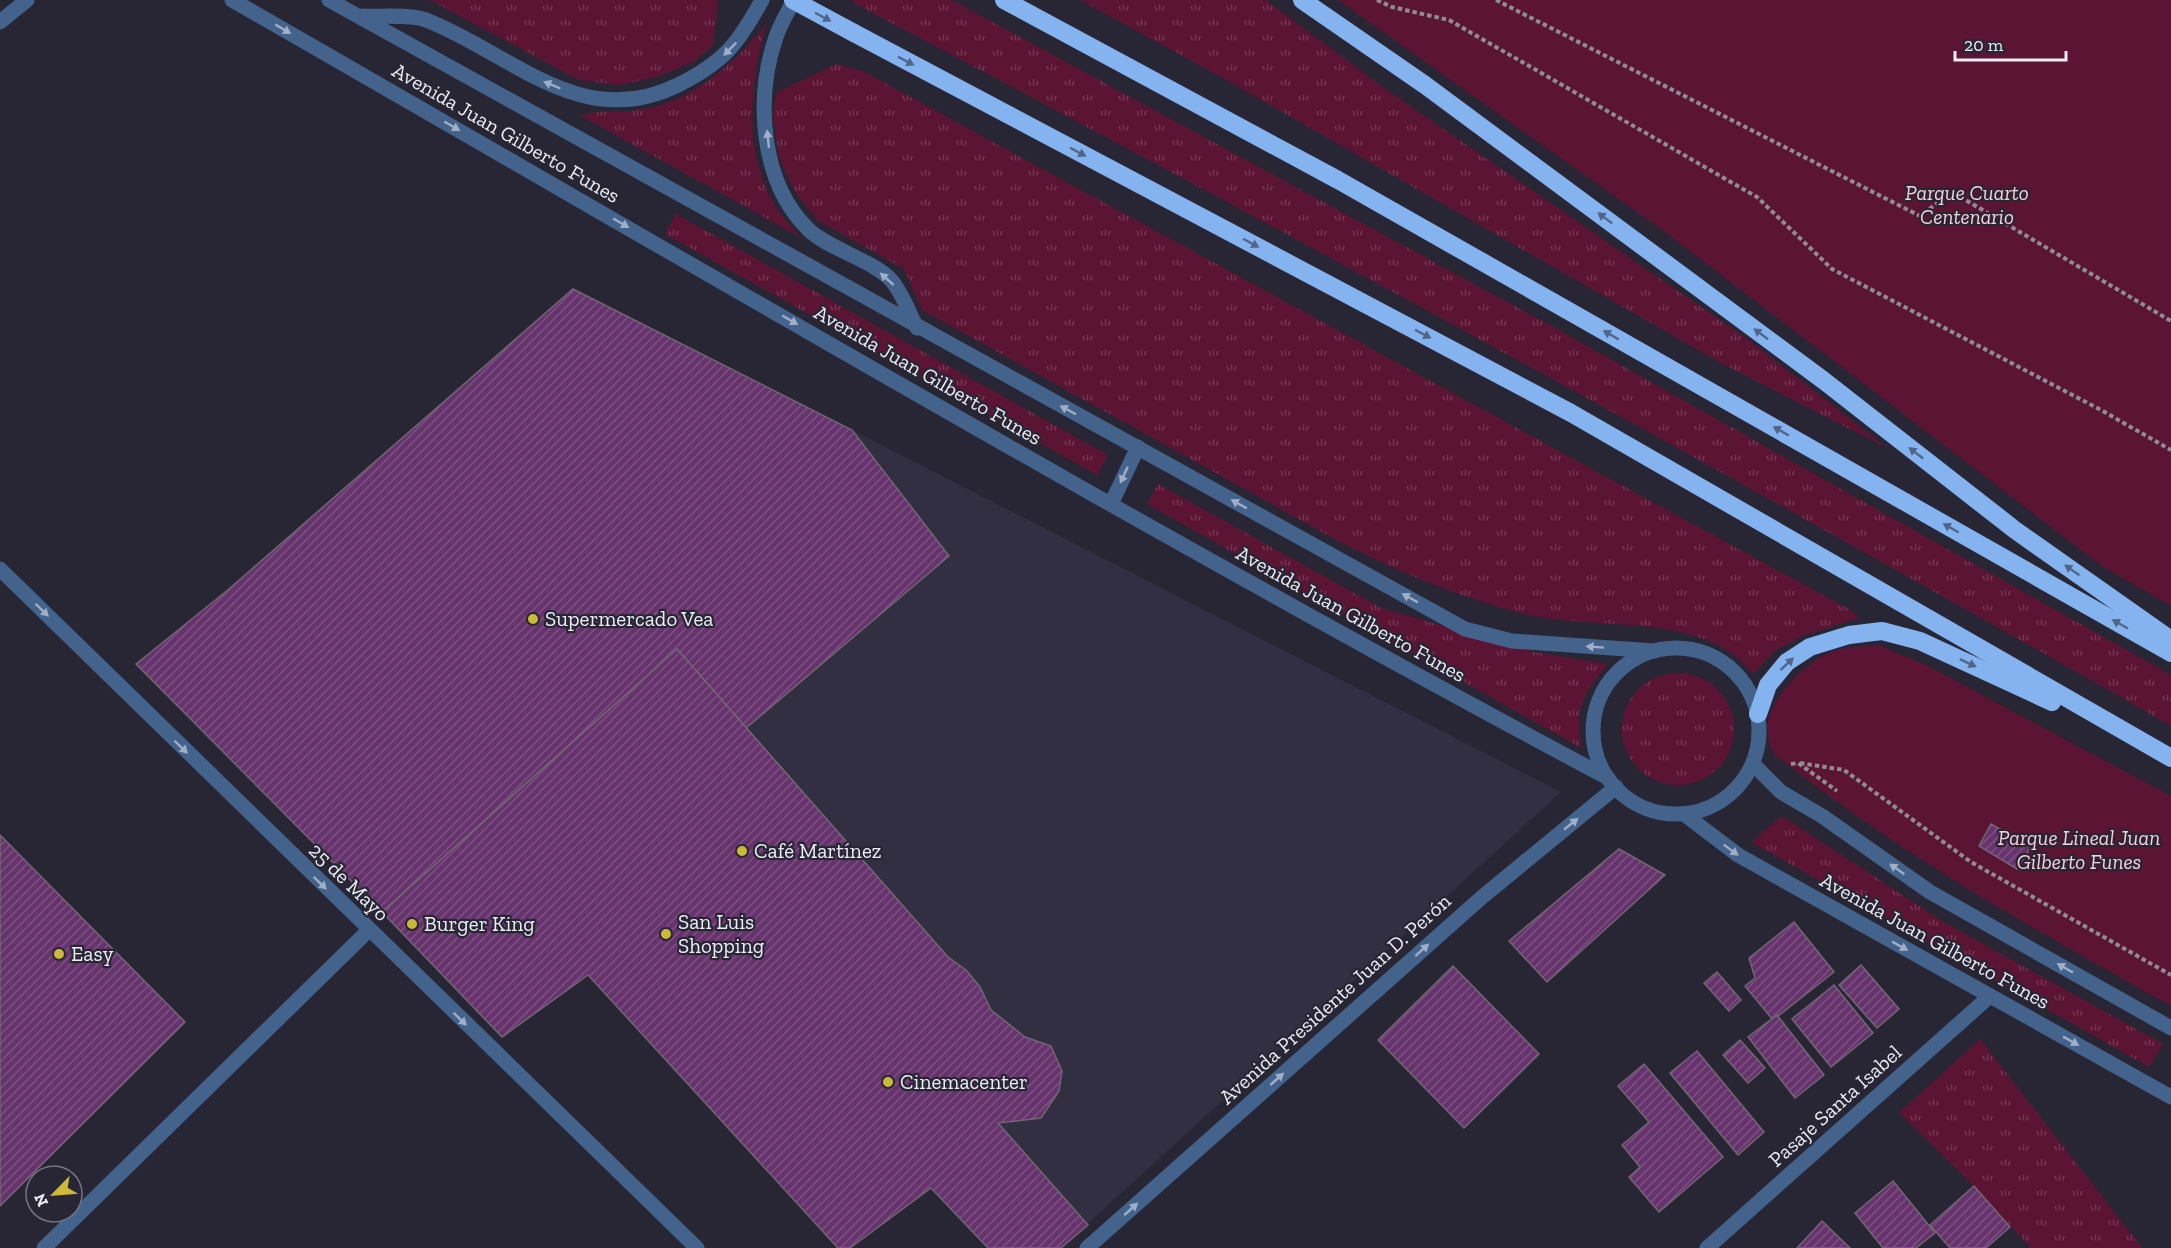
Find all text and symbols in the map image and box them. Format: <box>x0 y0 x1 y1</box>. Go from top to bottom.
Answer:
one-way arrow <box>815 12 832 22</box>
one-way arrow <box>275 24 292 34</box>
scale bar <box>1955 24 2066 62</box>
text: 20 m <box>1964 34 2004 56</box>
one-way arrow <box>724 41 738 55</box>
one-way arrow <box>897 55 915 65</box>
street label: Avenida Juan Gilberto Funes <box>388 57 624 208</box>
one-way arrow <box>543 80 561 90</box>
one-way arrow <box>444 121 461 131</box>
one-way arrow <box>763 129 773 148</box>
one-way arrow <box>1070 147 1087 157</box>
park label: Parque Cuarto Centenario <box>1905 180 2029 229</box>
one-way arrow <box>1597 212 1613 224</box>
one-way arrow <box>613 218 630 228</box>
one-way arrow <box>1242 238 1259 248</box>
one-way arrow <box>880 273 895 286</box>
street label: Avenida Juan Gilberto Funes <box>810 299 1046 450</box>
one-way arrow <box>782 315 799 325</box>
one-way arrow <box>1415 329 1432 339</box>
one-way arrow <box>1754 329 1769 341</box>
one-way arrow <box>1602 330 1619 340</box>
one-way arrow <box>1060 405 1077 415</box>
one-way arrow <box>1773 426 1789 437</box>
one-way arrow <box>1908 446 1924 459</box>
one-way arrow <box>1120 467 1129 484</box>
one-way arrow <box>1231 499 1248 509</box>
one-way arrow <box>1942 523 1959 533</box>
street label: Avenida Juan Gilberto Funes <box>1232 540 1470 687</box>
one-way arrow <box>2064 564 2080 576</box>
one-way arrow <box>1401 593 1418 603</box>
one-way arrow <box>34 603 48 617</box>
place label: Supermercado Vea <box>545 606 713 631</box>
marker: Supermercado Vea <box>526 612 540 626</box>
one-way arrow <box>2111 619 2128 629</box>
one-way arrow <box>1586 642 1605 651</box>
one-way arrow <box>1779 658 1793 672</box>
one-way arrow <box>1959 658 1976 667</box>
one-way arrow <box>174 739 188 753</box>
one-way arrow <box>1563 817 1579 830</box>
park label: Parque Lineal Juan Gilberto Funes <box>1998 825 2160 874</box>
street label: 25 de Mayo <box>304 837 395 926</box>
place label: Café Martínez <box>754 838 882 863</box>
one-way arrow <box>1723 843 1739 856</box>
marker: Café Martínez <box>735 844 749 858</box>
one-way arrow <box>1890 863 1906 875</box>
street label: Avenida Juan Gilberto Funes <box>1816 867 2054 1014</box>
one-way arrow <box>313 876 328 890</box>
street label: Avenida Presidente Juan D. Perón <box>1214 888 1456 1109</box>
place label: San Luis Shopping <box>678 909 765 958</box>
place label: Burger King <box>424 911 535 936</box>
marker: Burger King <box>405 917 419 931</box>
marker: San Luis Shopping <box>659 927 673 941</box>
place label: Easy <box>71 941 114 966</box>
one-way arrow <box>1892 941 1909 951</box>
one-way arrow <box>1414 944 1429 957</box>
marker: Easy <box>52 947 66 961</box>
one-way arrow <box>2056 963 2073 973</box>
one-way arrow <box>453 1012 468 1026</box>
one-way arrow <box>2063 1036 2080 1046</box>
street label: Pasaje Santa Isabel <box>1763 1039 1907 1173</box>
place label: Cinemacenter <box>900 1069 1028 1094</box>
one-way arrow <box>1269 1072 1284 1086</box>
marker: Cinemacenter <box>881 1075 895 1089</box>
north arrow <box>24 1164 84 1224</box>
text: N <box>30 1191 52 1210</box>
one-way arrow <box>1123 1203 1138 1216</box>

